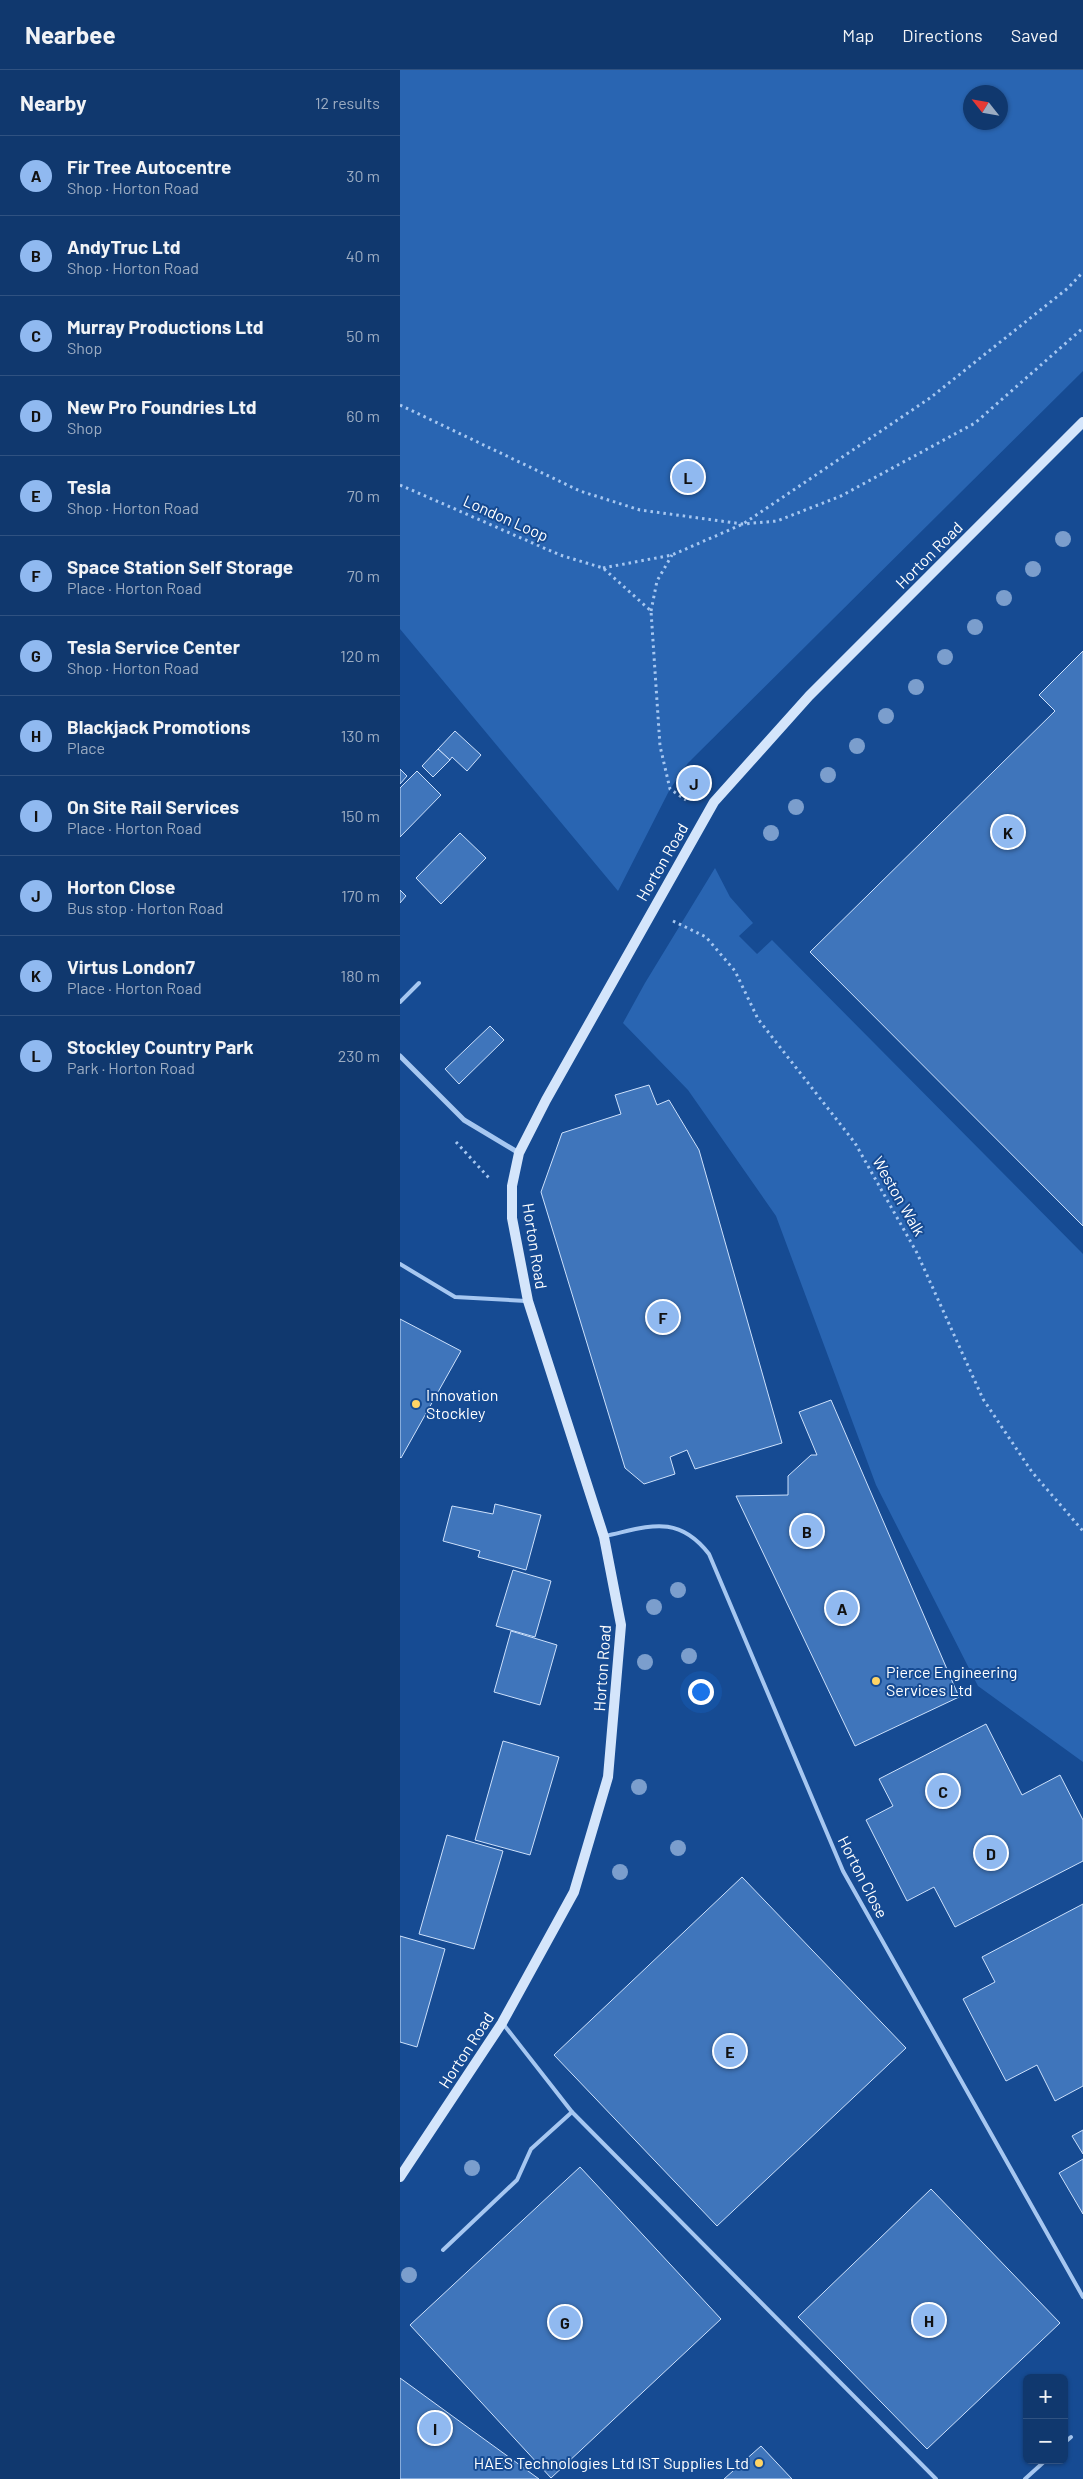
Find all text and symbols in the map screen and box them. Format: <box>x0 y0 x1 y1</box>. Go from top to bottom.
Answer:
text: Nearbee <box>25 20 116 49</box>
text: Map <box>842 24 874 46</box>
text: Directions <box>902 24 983 46</box>
text: Saved <box>1011 24 1058 46</box>
north arrow <box>963 85 1008 130</box>
text: Nearby <box>20 90 86 115</box>
text: 12 results <box>315 93 380 112</box>
text: Fir Tree Autocentre <box>67 155 231 178</box>
text: A <box>31 166 41 185</box>
text: 30 m <box>346 166 380 185</box>
text: Shop · Horton Road <box>67 178 199 197</box>
text: AndyTruc Ltd <box>67 235 180 258</box>
text: B <box>31 246 41 265</box>
text: 40 m <box>346 246 380 265</box>
text: Shop · Horton Road <box>67 258 199 277</box>
text: Murray Productions Ltd <box>67 315 264 338</box>
text: C <box>31 326 41 345</box>
text: 50 m <box>346 326 380 345</box>
text: Shop <box>67 338 102 357</box>
text: New Pro Foundries Ltd <box>67 395 257 418</box>
text: D <box>31 406 41 425</box>
text: 60 m <box>346 406 380 425</box>
text: Shop <box>67 418 102 437</box>
pin: L <box>672 458 704 496</box>
text: Tesla <box>67 475 111 498</box>
text: E <box>31 486 41 505</box>
text: 70 m <box>347 486 380 505</box>
street label: London Loop <box>461 490 552 545</box>
text: Shop · Horton Road <box>67 498 199 517</box>
street label: Horton Road <box>891 517 966 592</box>
text: Space Station Self Storage <box>67 555 293 578</box>
text: F <box>32 566 40 585</box>
text: 70 m <box>347 566 380 585</box>
text: Place · Horton Road <box>67 578 202 597</box>
text: Tesla Service Center <box>67 635 240 658</box>
text: G <box>31 646 41 665</box>
text: 120 m <box>340 646 380 665</box>
text: Shop · Horton Road <box>67 658 199 677</box>
text: Blackjack Promotions <box>67 715 250 738</box>
text: H <box>31 726 41 745</box>
text: 130 m <box>341 726 380 745</box>
text: Place <box>67 738 105 757</box>
pin: J <box>678 764 710 802</box>
text: On Site Rail Services <box>67 795 239 818</box>
text: I <box>34 806 38 825</box>
text: 150 m <box>341 806 380 825</box>
pin: K <box>992 813 1024 851</box>
text: Place · Horton Road <box>67 818 202 837</box>
street label: Horton Road <box>632 819 691 904</box>
text: Horton Close <box>67 875 175 898</box>
text: J <box>31 886 41 905</box>
text: 170 m <box>341 886 380 905</box>
text: Bus stop · Horton Road <box>67 898 224 917</box>
text: Virtus London7 <box>67 955 195 978</box>
text: K <box>31 966 41 985</box>
text: 180 m <box>341 966 380 985</box>
text: Place · Horton Road <box>67 978 202 997</box>
text: Stockley Country Park <box>67 1035 254 1058</box>
text: L <box>31 1046 41 1065</box>
text: 230 m <box>338 1046 380 1065</box>
text: Park · Horton Road <box>67 1058 195 1077</box>
street label: Weston Walk <box>869 1153 930 1239</box>
street label: Horton Road <box>519 1202 552 1290</box>
pin: F <box>647 1298 679 1336</box>
place label: Innovation Stockley <box>426 1385 498 1422</box>
marker: Innovation Stockley <box>410 1398 422 1410</box>
pin: B <box>791 1512 823 1550</box>
pin: A <box>826 1589 858 1627</box>
street label: Horton Road <box>589 1624 614 1712</box>
place label: Pierce Engineering Services Ltd <box>886 1662 1017 1699</box>
marker: Pierce Engineering Services Ltd <box>870 1675 882 1687</box>
your location <box>688 1679 714 1705</box>
pin: C <box>927 1772 959 1810</box>
street label: Horton Close <box>835 1832 892 1921</box>
pin: D <box>975 1834 1007 1872</box>
street label: Horton Road <box>434 2008 497 2091</box>
pin: E <box>714 2032 746 2070</box>
pin: H <box>913 2301 945 2339</box>
pin: G <box>549 2303 581 2341</box>
map controls <box>1023 2374 1068 2464</box>
button: + <box>1023 2374 1068 2419</box>
pin: I <box>419 2409 451 2447</box>
button: − <box>1023 2419 1068 2464</box>
place label: HAES Technologies Ltd IST Supplies Ltd <box>474 2453 749 2472</box>
marker: HAES Technologies Ltd IST Supplies Ltd <box>753 2457 765 2469</box>

